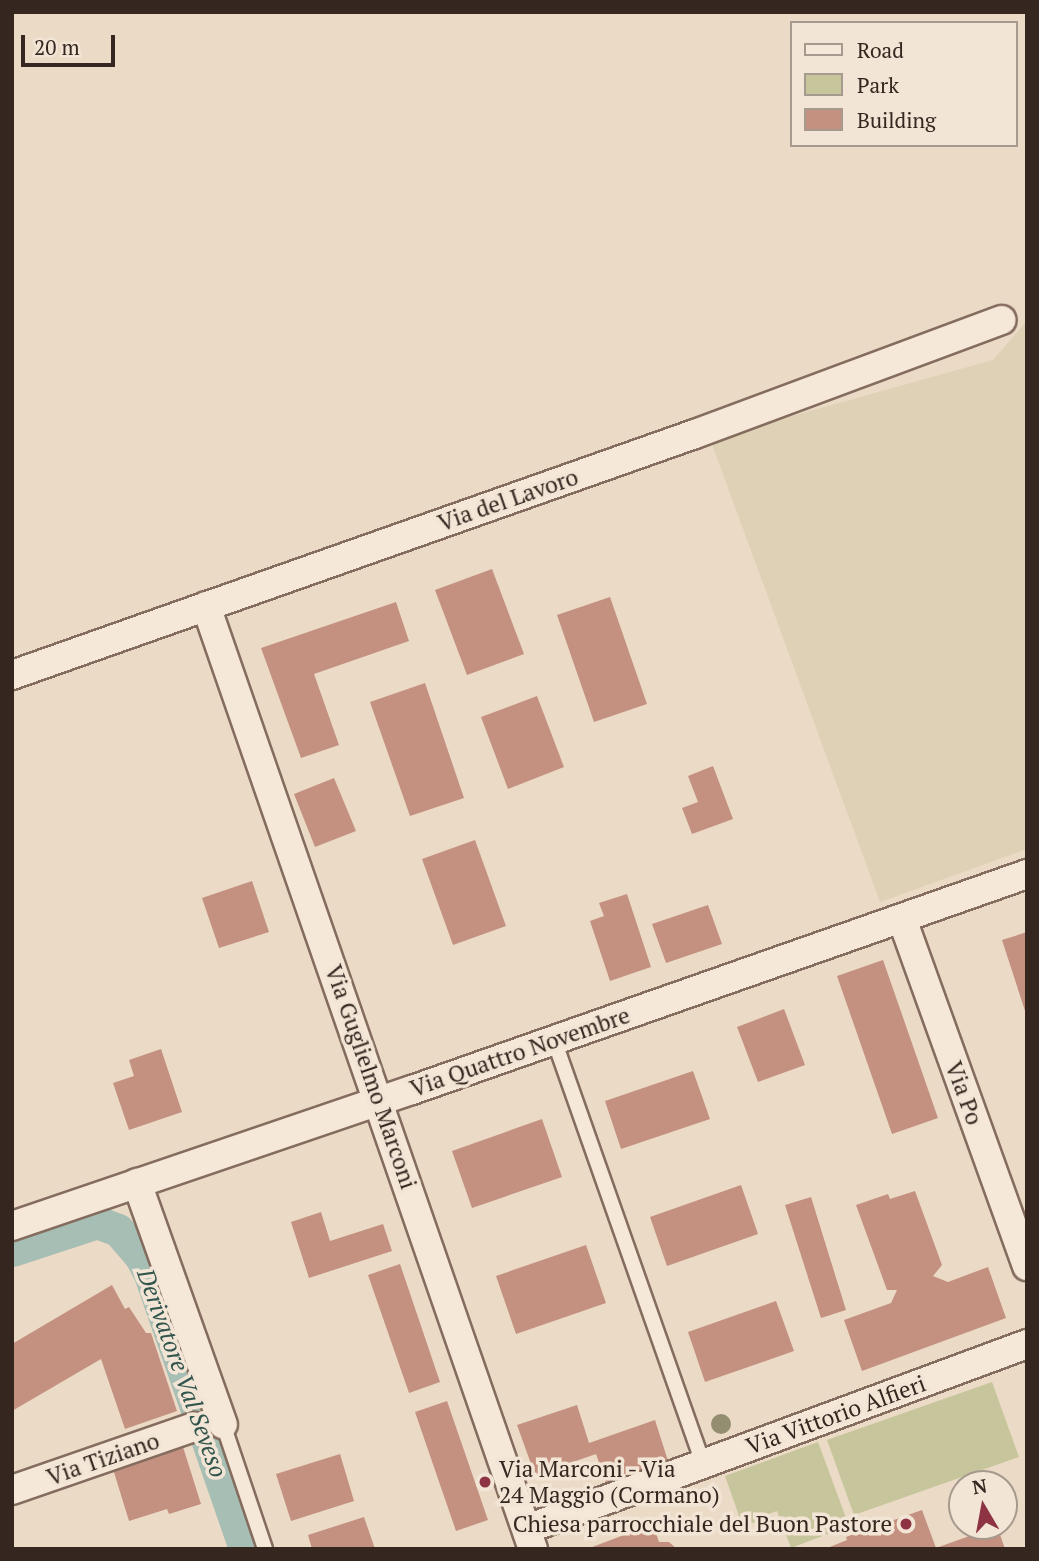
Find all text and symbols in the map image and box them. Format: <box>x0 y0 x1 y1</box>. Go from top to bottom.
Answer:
scale bar <box>24 21 119 65</box>
legend <box>790 21 1018 147</box>
text: 20 m <box>34 33 80 61</box>
text: Road <box>857 36 904 64</box>
text: Park <box>857 71 899 99</box>
text: Building <box>857 106 936 134</box>
street label: Via del Lavoro <box>434 463 582 537</box>
street label: Via Guglielmo Marconi <box>320 961 422 1193</box>
street label: Via Quattro Novembre <box>406 1001 634 1103</box>
street label: Via Po <box>940 1057 988 1129</box>
water label: Derivatore Val Seveso <box>131 1264 233 1482</box>
street label: Via Vittorio Alfieri <box>742 1370 930 1460</box>
street label: Via Tiziano <box>43 1427 163 1491</box>
place label: Via Marconi - Via 24 Maggio (Cormano) <box>499 1455 720 1509</box>
north arrow <box>948 1470 1018 1540</box>
text: N <box>970 1472 989 1499</box>
marker: Via Marconi - Via 24 Maggio (Cormano) <box>477 1474 493 1490</box>
place label: Chiesa parrocchiale del Buon Pastore <box>513 1510 892 1538</box>
marker: Chiesa parrocchiale del Buon Pastore <box>898 1516 914 1532</box>

